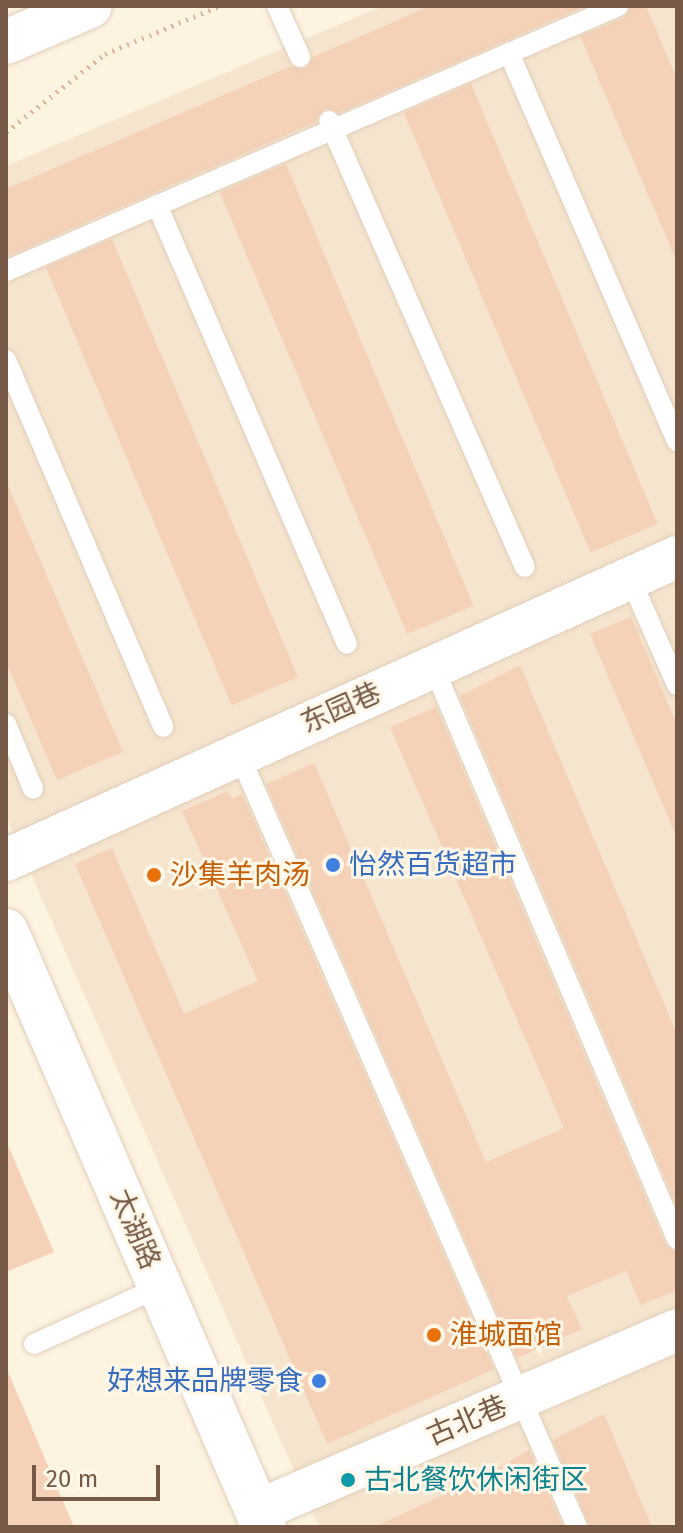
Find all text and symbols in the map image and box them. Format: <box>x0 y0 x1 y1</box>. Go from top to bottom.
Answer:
street label: 东园巷 <box>296 676 386 740</box>
place label: 怡然百货超市 <box>349 848 517 882</box>
marker: 怡然百货超市 <box>324 856 342 874</box>
place label: 沙集羊肉汤 <box>170 858 310 892</box>
marker: 沙集羊肉汤 <box>145 866 163 884</box>
street label: 太湖路 <box>103 1184 167 1274</box>
place label: 淮城面馆 <box>450 1318 562 1352</box>
marker: 淮城面馆 <box>425 1326 443 1344</box>
place label: 好想来品牌零食 <box>107 1364 303 1398</box>
marker: 好想来品牌零食 <box>310 1372 328 1390</box>
street label: 古北巷 <box>422 1389 512 1453</box>
scale bar <box>36 1449 164 1499</box>
place label: 古北餐饮休闲街区 <box>364 1463 588 1497</box>
text: 20 m <box>46 1465 98 1493</box>
marker: 古北餐饮休闲街区 <box>339 1471 357 1489</box>

